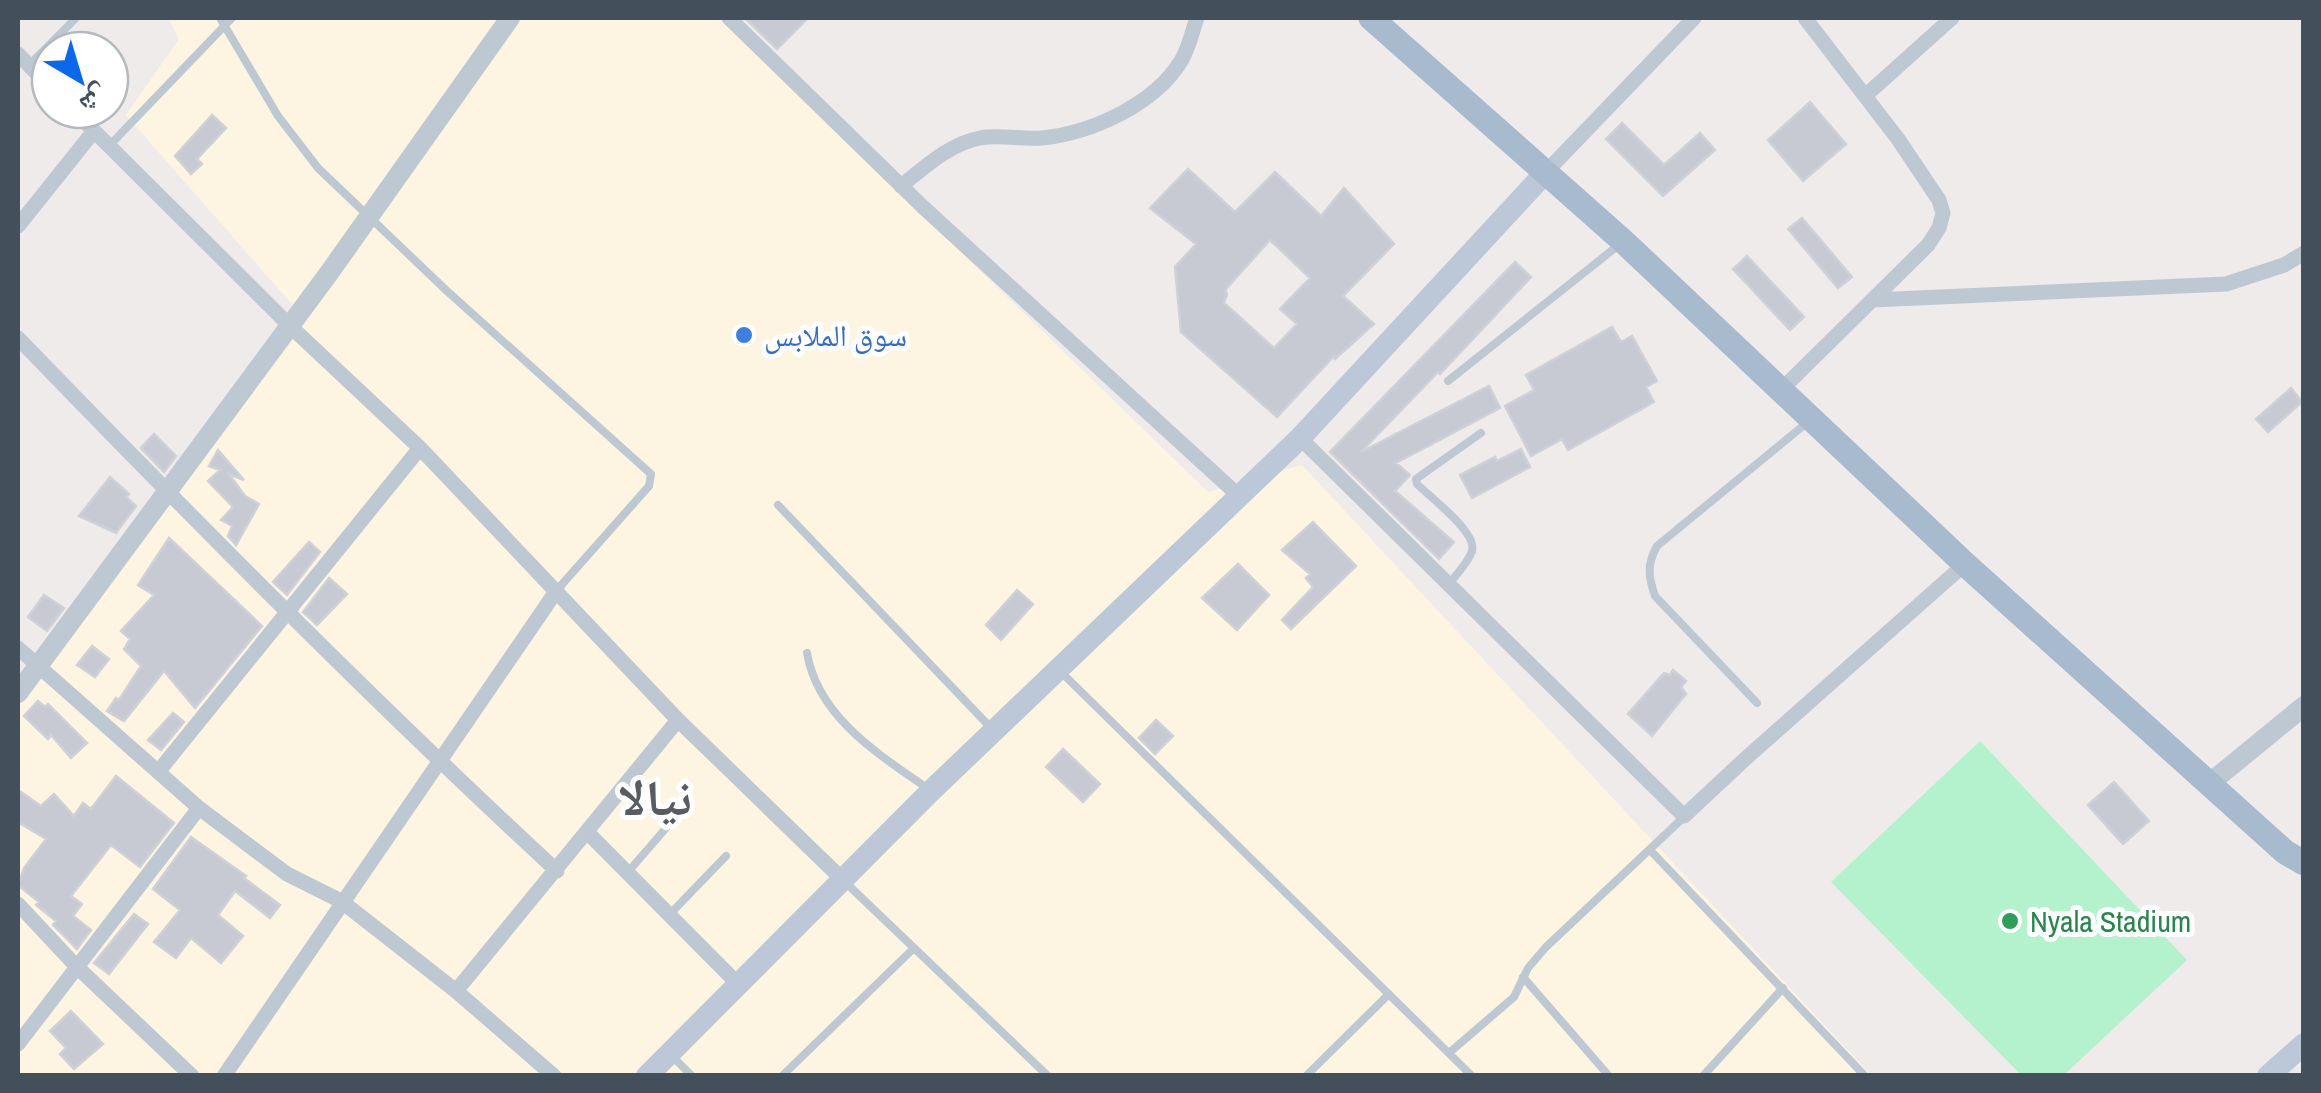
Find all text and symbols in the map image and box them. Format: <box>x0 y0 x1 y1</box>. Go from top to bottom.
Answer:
north arrow <box>30 30 130 130</box>
text: ش <box>72 76 119 124</box>
place label: سوق الملابس <box>764 315 907 355</box>
marker: سوق الملابس <box>733 324 755 346</box>
district label: نيالا <box>618 763 692 831</box>
place label: Nyala Stadium <box>2030 901 2191 941</box>
marker: Nyala Stadium <box>1999 910 2021 932</box>

